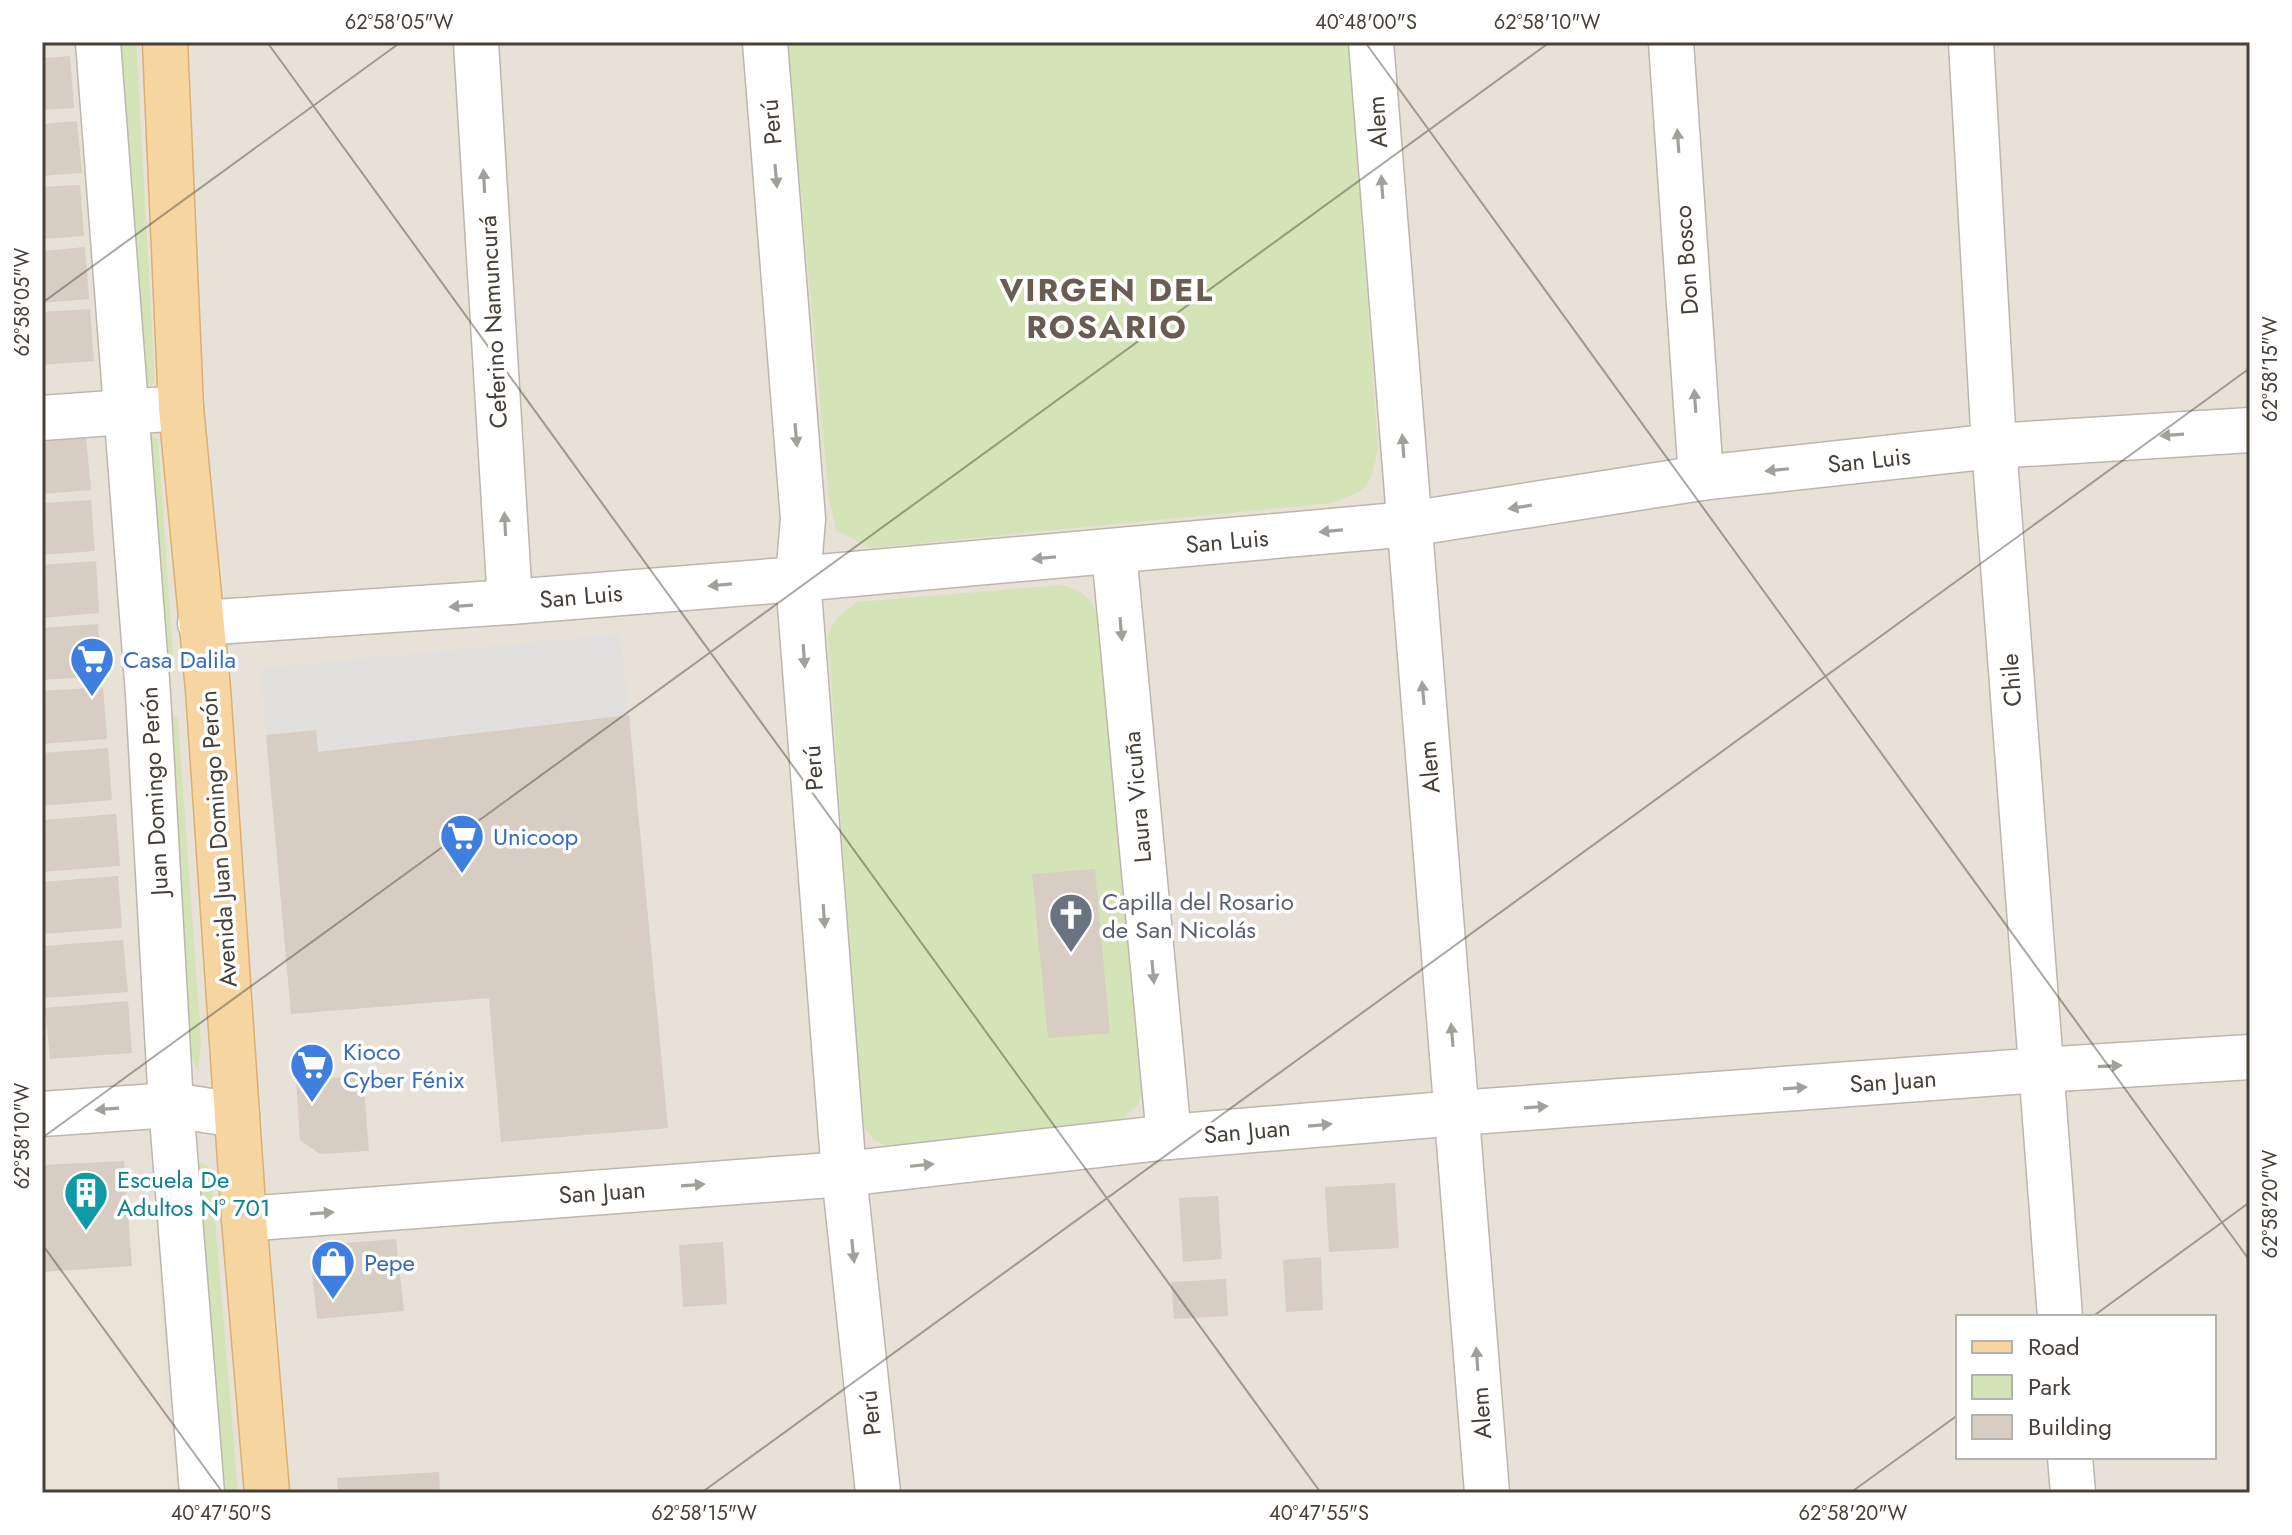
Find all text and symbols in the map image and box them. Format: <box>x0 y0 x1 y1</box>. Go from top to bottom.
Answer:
text: 62°58'05"W <box>345 8 454 37</box>
text: 40°48'00"S <box>1315 8 1417 37</box>
text: 62°58'10"W <box>1494 8 1600 37</box>
street label: Alem <box>1358 95 1396 149</box>
street label: Perú <box>752 98 790 146</box>
one-way arrow <box>1671 128 1684 153</box>
one-way arrow <box>769 164 782 189</box>
one-way arrow <box>477 168 490 193</box>
one-way arrow <box>1376 174 1389 199</box>
street label: Don Bosco <box>1665 204 1707 316</box>
street label: Ceferino Namuncurá <box>470 215 516 429</box>
text: 62°58'05"W <box>8 247 37 356</box>
district label: VIRGEN DEL ROSARIO <box>999 267 1214 350</box>
text: 62°58'15"W <box>2256 316 2285 422</box>
one-way arrow <box>1688 388 1701 413</box>
one-way arrow <box>790 423 803 448</box>
one-way arrow <box>2159 429 2184 442</box>
one-way arrow <box>1396 433 1409 458</box>
street label: San Luis <box>1826 438 1912 482</box>
one-way arrow <box>1764 464 1789 477</box>
one-way arrow <box>1507 501 1532 514</box>
one-way arrow <box>498 511 511 536</box>
street label: San Luis <box>1184 520 1270 562</box>
one-way arrow <box>1318 525 1343 538</box>
one-way arrow <box>1031 551 1056 564</box>
street label: San Luis <box>538 575 624 617</box>
one-way arrow <box>707 579 732 592</box>
one-way arrow <box>448 600 473 613</box>
one-way arrow <box>1115 617 1128 642</box>
supermarket icon: Casa Dalila <box>68 635 116 698</box>
place label: Casa Dalila <box>123 642 236 677</box>
one-way arrow <box>798 644 811 669</box>
street label: Chile <box>1992 652 2030 708</box>
one-way arrow <box>1416 680 1429 705</box>
street label: Juan Domingo Perón <box>131 686 177 899</box>
street label: Avenida Juan Domingo Perón <box>190 689 246 989</box>
street label: Laura Vicuña <box>1114 730 1160 864</box>
street label: Alem <box>1409 739 1449 795</box>
street label: Perú <box>794 744 832 792</box>
supermarket icon: Unicoop <box>438 812 486 875</box>
place label: Unicoop <box>493 819 578 854</box>
place label: Capilla del Rosario de San Nicolás <box>1102 884 1294 947</box>
church icon: Capilla del Rosario de San Nicolás <box>1047 891 1095 954</box>
one-way arrow <box>818 904 831 929</box>
one-way arrow <box>1147 960 1160 985</box>
one-way arrow <box>1445 1022 1458 1047</box>
place label: Kioco Cyber Fénix <box>343 1034 465 1097</box>
supermarket icon: Kioco Cyber Fénix <box>288 1041 336 1104</box>
one-way arrow <box>2098 1059 2123 1072</box>
street label: San Juan <box>1848 1061 1938 1101</box>
one-way arrow <box>1783 1081 1808 1094</box>
text: 62°58'10"W <box>8 1083 37 1189</box>
one-way arrow <box>1524 1100 1549 1113</box>
one-way arrow <box>94 1103 119 1116</box>
street label: San Juan <box>1202 1110 1292 1152</box>
one-way arrow <box>1308 1118 1333 1131</box>
text: 62°58'20"W <box>2256 1149 2285 1258</box>
one-way arrow <box>910 1158 935 1171</box>
place label: Escuela De Adultos Nº 701 <box>117 1162 271 1225</box>
building icon: Escuela De Adultos Nº 701 <box>62 1169 110 1232</box>
street label: San Juan <box>557 1172 647 1212</box>
one-way arrow <box>681 1178 706 1191</box>
one-way arrow <box>310 1206 335 1219</box>
shop icon: Pepe <box>309 1238 357 1301</box>
one-way arrow <box>846 1239 859 1264</box>
place label: Pepe <box>364 1245 415 1280</box>
legend <box>1956 1315 2216 1459</box>
text: Road <box>2028 1329 2080 1364</box>
one-way arrow <box>1470 1346 1483 1371</box>
text: Park <box>2028 1369 2071 1404</box>
street label: Alem <box>1462 1386 1500 1440</box>
street label: Perú <box>850 1388 890 1438</box>
text: Building <box>2028 1409 2112 1444</box>
text: 40°47'50"S <box>171 1499 271 1528</box>
text: 62°58'15"W <box>651 1499 757 1528</box>
text: 40°47'55"S <box>1269 1499 1369 1528</box>
text: 62°58'20"W <box>1799 1499 1908 1528</box>

